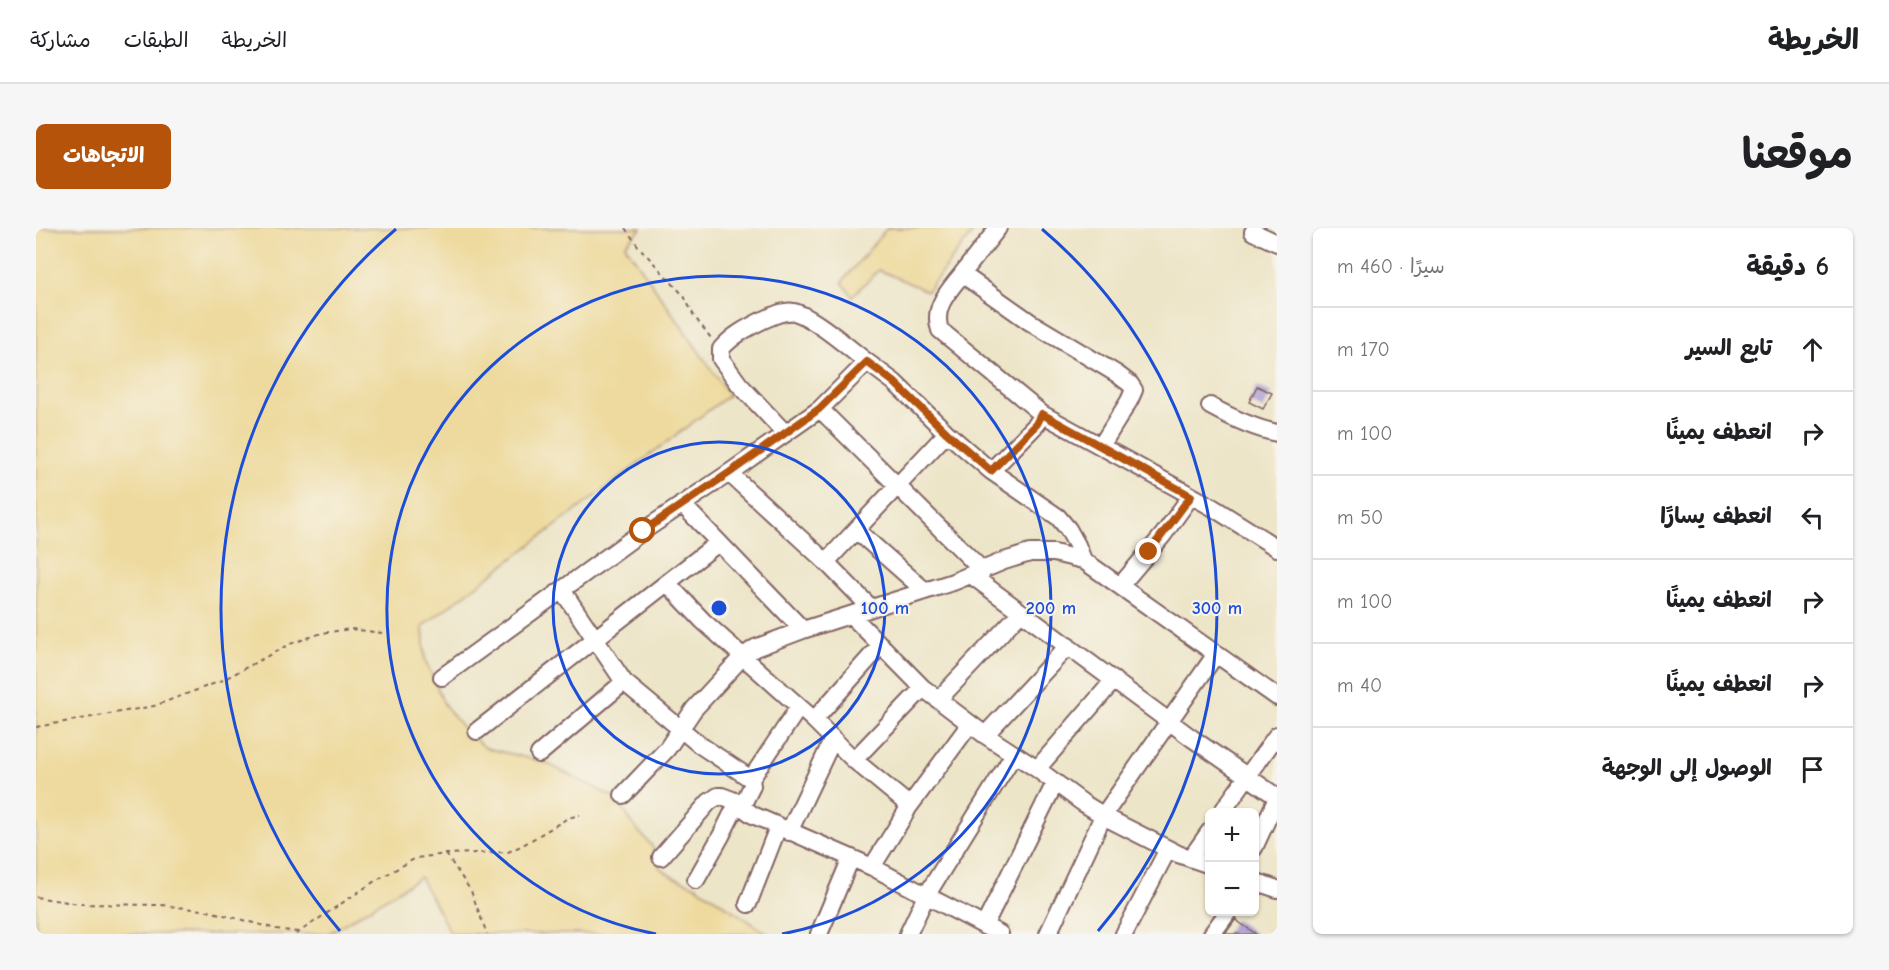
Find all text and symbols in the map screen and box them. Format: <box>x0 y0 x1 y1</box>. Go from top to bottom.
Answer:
text: الخريطة <box>1768 24 1859 56</box>
text: مشاركة <box>30 28 91 52</box>
text: الطبقات <box>124 28 189 52</box>
text: الخريطة <box>222 28 287 52</box>
button: الاتجاهات <box>36 124 171 189</box>
text: موقعنا <box>1742 130 1853 179</box>
text: 6 دقيقة <box>1746 252 1829 282</box>
text: سيرًا · 460 m <box>1337 255 1445 278</box>
icon: ahead <box>1796 333 1829 366</box>
text: تابع السير <box>1686 335 1772 361</box>
text: 170 m <box>1337 338 1390 361</box>
icon: right <box>1796 417 1829 450</box>
text: انعطف يمينًا <box>1666 419 1772 445</box>
text: 100 m <box>1337 422 1393 445</box>
icon: left <box>1796 501 1829 534</box>
text: انعطف يسارًا <box>1660 503 1772 529</box>
text: 50 m <box>1337 506 1383 529</box>
route start <box>629 517 655 543</box>
route end <box>1135 538 1161 564</box>
icon: right <box>1796 585 1829 618</box>
text: انعطف يمينًا <box>1666 587 1772 613</box>
text: 100 m <box>1337 590 1393 613</box>
centre of rings <box>709 598 729 618</box>
text: 100 m <box>861 598 909 619</box>
text: 200 m <box>1026 598 1076 619</box>
text: 300 m <box>1192 598 1242 619</box>
icon: right <box>1796 669 1829 702</box>
text: انعطف يمينًا <box>1666 671 1772 697</box>
text: 40 m <box>1337 674 1382 697</box>
icon: arrive <box>1796 753 1829 786</box>
text: الوصول إلى الوجهة <box>1602 755 1772 781</box>
map controls <box>1205 808 1259 916</box>
button: + <box>1205 808 1259 862</box>
button: − <box>1205 862 1259 916</box>

